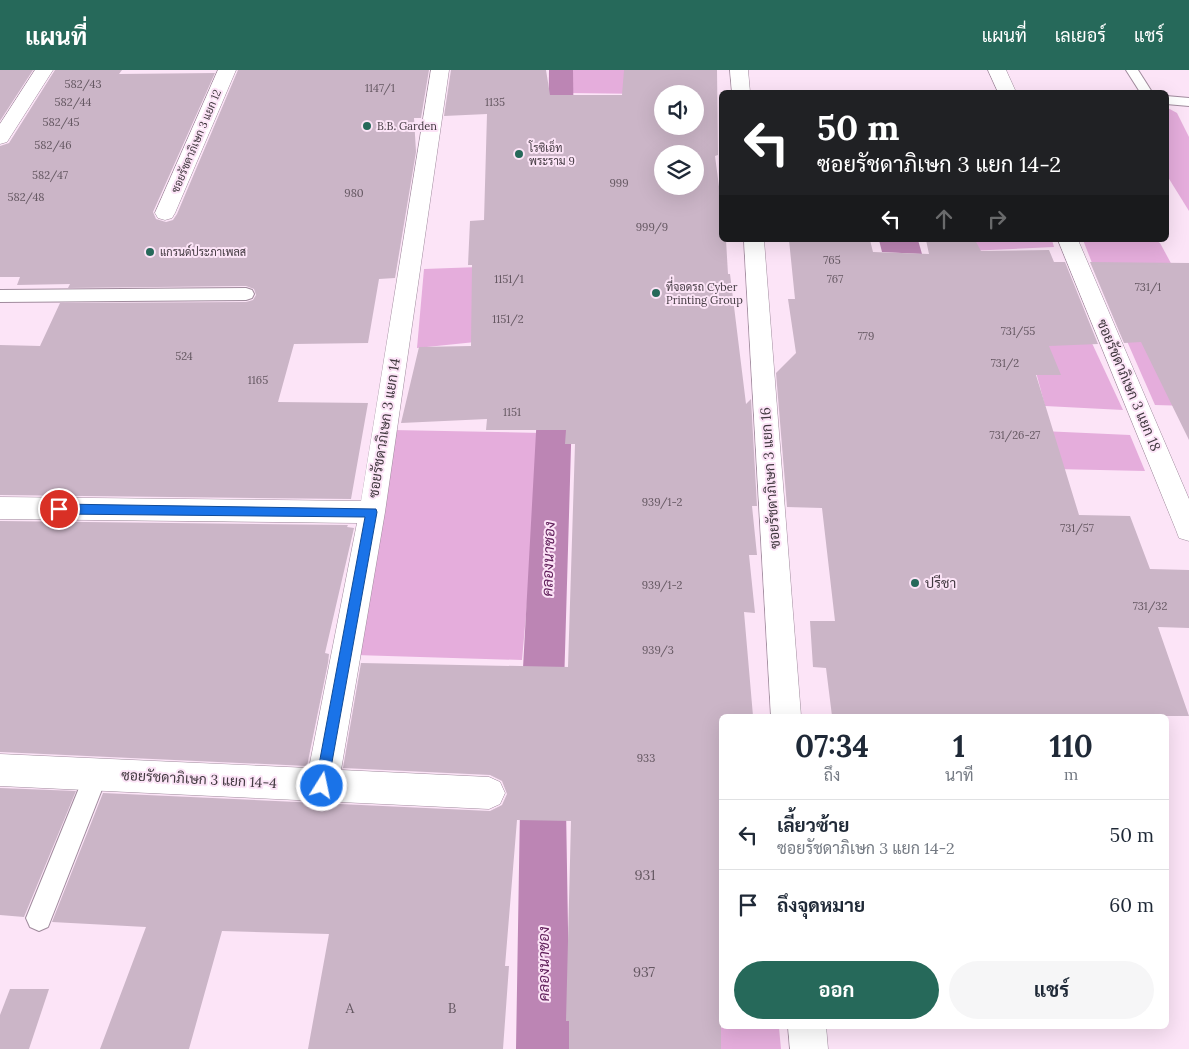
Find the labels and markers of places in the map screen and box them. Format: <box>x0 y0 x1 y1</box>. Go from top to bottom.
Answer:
place label: B.B. Garden <box>377 119 437 133</box>
marker: B.B. Garden <box>361 120 373 132</box>
place label: โรซิเอ็ท พระราม 9 <box>528 139 575 168</box>
marker: โรซิเอ็ท พระราม 9 <box>513 148 525 160</box>
place label: แกรนด์ประภาเพลส <box>160 244 246 259</box>
marker: แกรนด์ประภาเพลส <box>144 246 156 258</box>
place label: ที่จอดรถ Cyber Printing Group <box>666 276 743 307</box>
marker: ที่จอดรถ Cyber Printing Group <box>650 287 662 299</box>
pin <box>38 488 80 530</box>
place label: ปรีชา <box>925 574 956 592</box>
marker: ปรีชา <box>909 577 921 589</box>

